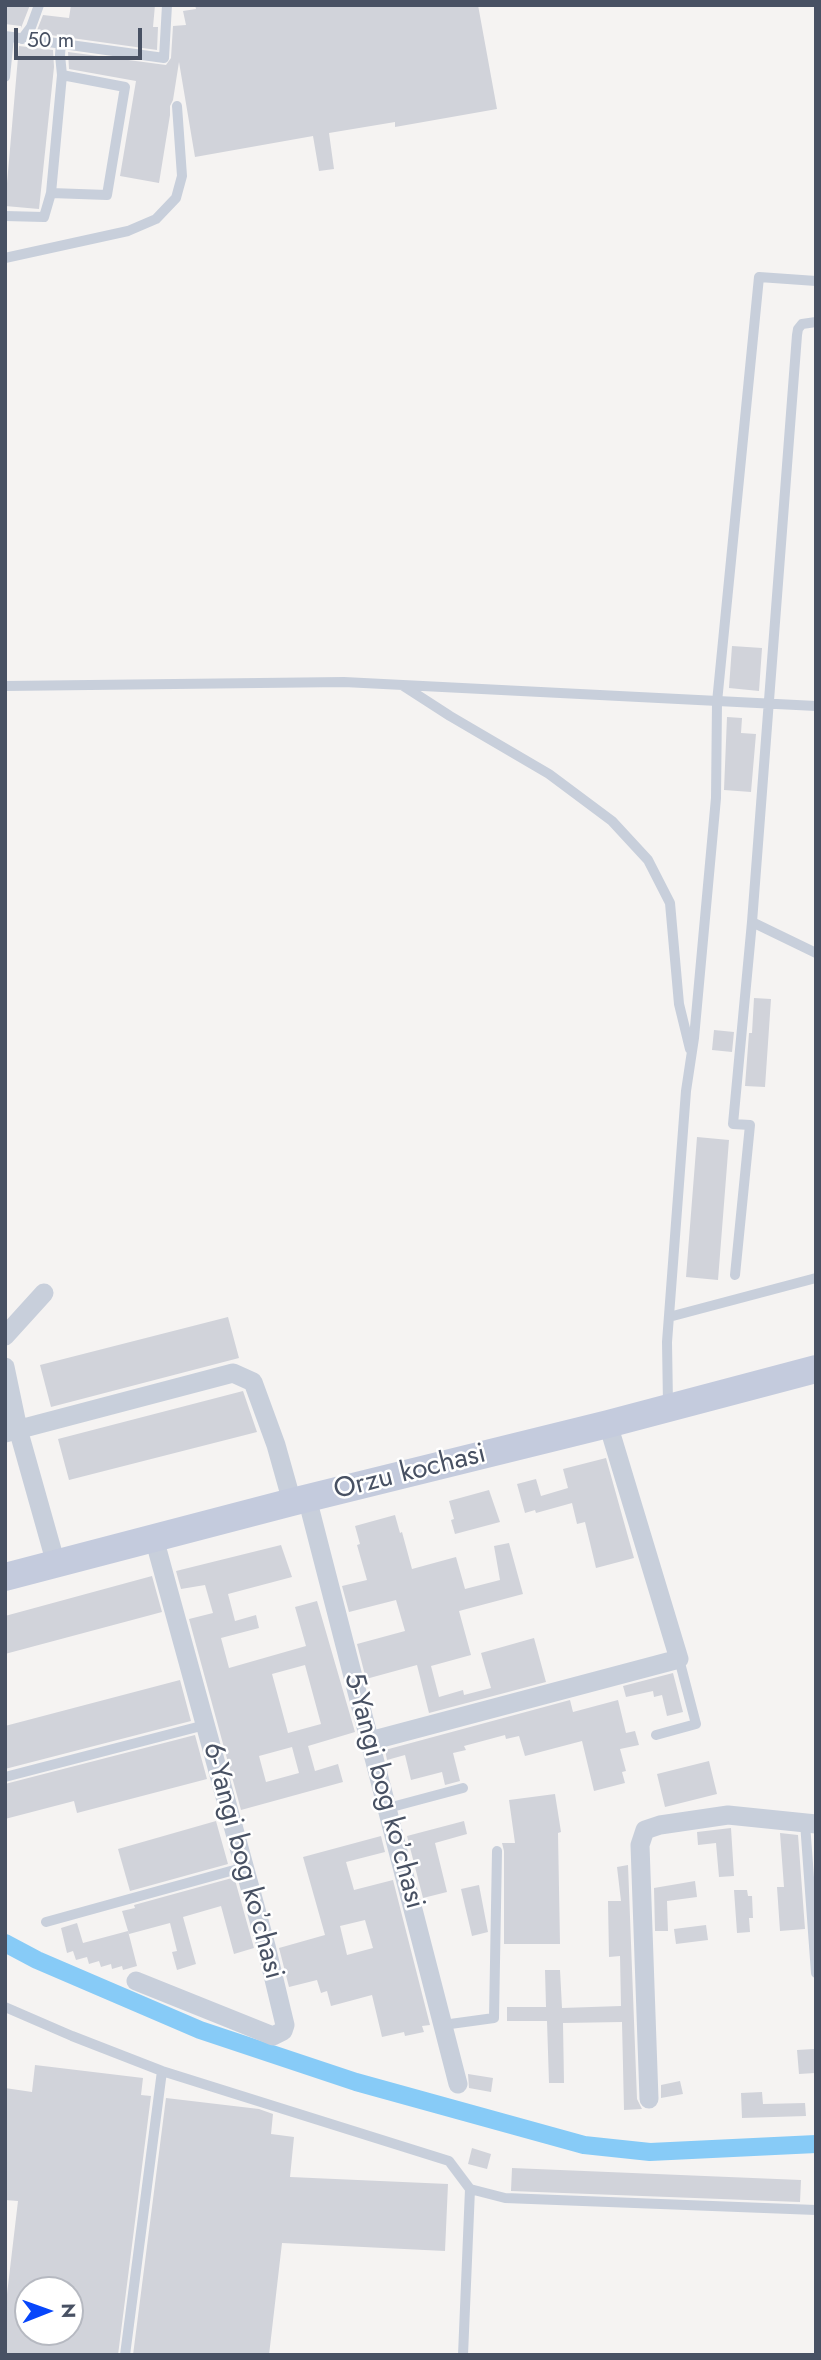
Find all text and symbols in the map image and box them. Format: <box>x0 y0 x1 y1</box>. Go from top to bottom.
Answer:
scale bar <box>18 14 145 58</box>
text: 50 m <box>27 25 74 55</box>
street label: Orzu kochasi <box>330 1438 490 1508</box>
street label: 5-Yangi bog koʼchasi <box>335 1669 431 1913</box>
street label: 6-Yangi bog koʼchasi <box>194 1739 290 1983</box>
north arrow <box>14 2276 84 2346</box>
text: N <box>55 2303 82 2318</box>

